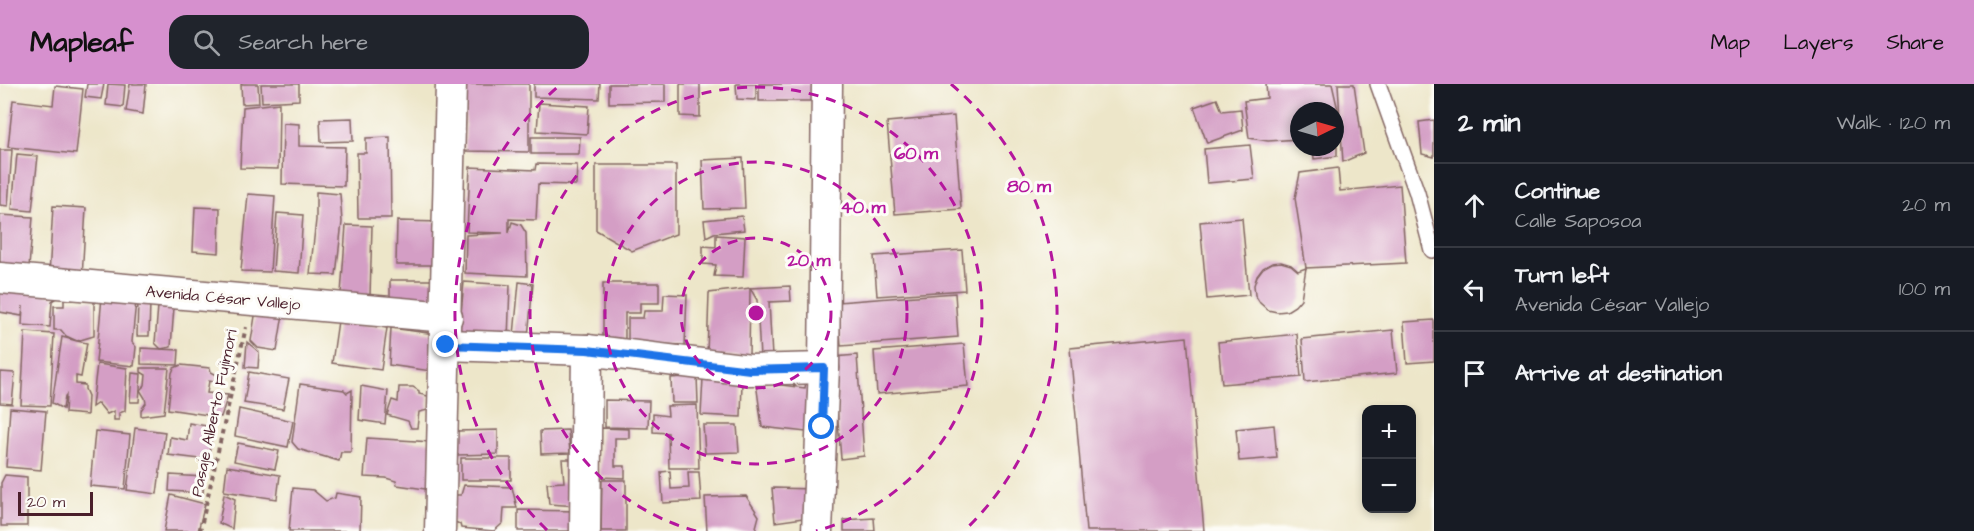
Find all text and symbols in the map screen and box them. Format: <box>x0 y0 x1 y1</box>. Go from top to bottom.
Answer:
search box <box>169 15 589 69</box>
text: Mapleaf <box>30 23 133 62</box>
icon: search <box>190 26 223 59</box>
text: Search here <box>238 27 368 58</box>
text: Map <box>1710 28 1750 57</box>
text: Layers <box>1783 28 1853 57</box>
text: Share <box>1886 28 1944 57</box>
north arrow <box>1290 102 1344 156</box>
text: 2 min <box>1458 105 1520 141</box>
text: Walk · 120 m <box>1837 109 1950 137</box>
text: 60 m <box>894 141 939 166</box>
text: 80 m <box>1007 174 1052 199</box>
text: Continue <box>1515 176 1600 207</box>
icon: ahead <box>1458 189 1491 222</box>
text: 20 m <box>1902 191 1950 219</box>
text: 40 m <box>841 195 886 220</box>
text: Calle Saposoa <box>1515 207 1641 235</box>
text: 20 m <box>787 248 831 273</box>
text: Turn left <box>1515 260 1609 291</box>
icon: left <box>1458 273 1491 306</box>
text: 100 m <box>1899 275 1950 303</box>
street label: Avenida César Vallejo <box>145 280 301 316</box>
text: Avenida César Vallejo <box>1515 291 1709 319</box>
centre of rings <box>746 303 766 323</box>
street label: Pasaje Alberto Fujimori <box>185 327 243 499</box>
route end <box>432 331 458 357</box>
icon: arrive <box>1458 357 1491 390</box>
text: Arrive at destination <box>1515 358 1722 389</box>
map controls <box>1362 405 1416 513</box>
button: + <box>1362 405 1416 459</box>
route start <box>808 413 834 439</box>
button: − <box>1362 459 1416 513</box>
scale bar <box>18 489 93 516</box>
text: 20 m <box>27 491 65 513</box>

